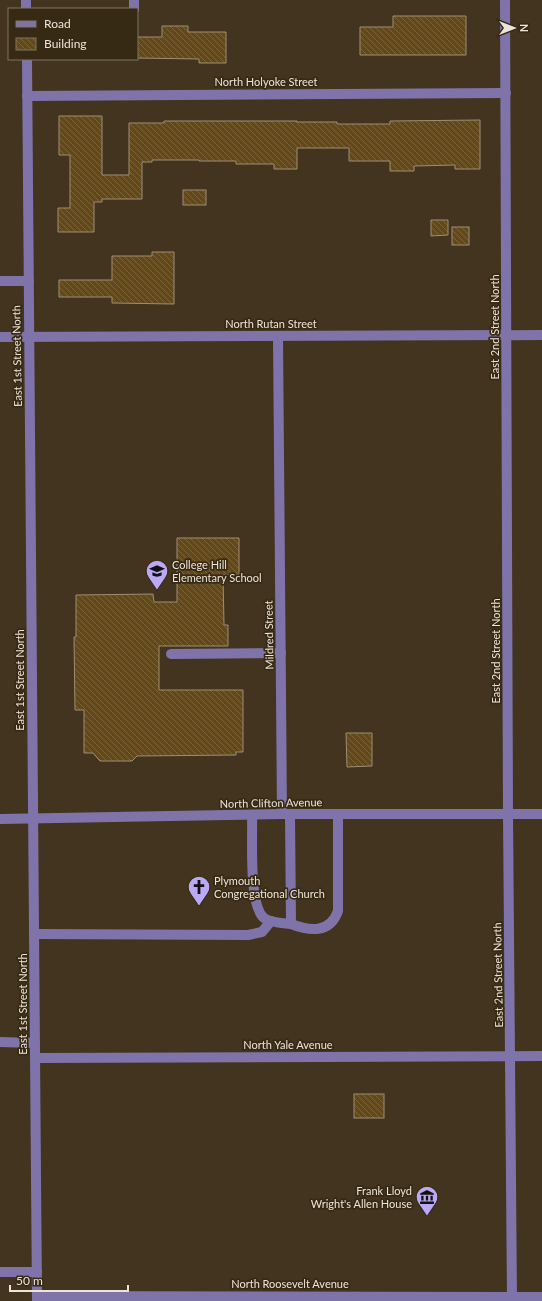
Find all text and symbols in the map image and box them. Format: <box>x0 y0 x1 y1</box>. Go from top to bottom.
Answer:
legend <box>8 8 138 60</box>
north arrow <box>494 8 534 48</box>
text: Road <box>44 16 71 31</box>
text: N <box>518 24 531 32</box>
text: Building <box>44 36 87 51</box>
street label: North Holyoke Street <box>214 75 318 88</box>
street label: East 2nd Street North <box>488 274 501 380</box>
street label: East 1st Street North <box>9 305 24 407</box>
street label: North Rutan Street <box>225 317 317 330</box>
school or university icon: College Hill Elementary School <box>144 558 170 591</box>
place label: College Hill Elementary School <box>172 558 262 584</box>
street label: East 2nd Street North <box>489 598 502 704</box>
street label: Mildred Street <box>261 600 276 670</box>
street label: East 1st Street North <box>13 629 26 731</box>
street label: North Clifton Avenue <box>220 795 323 810</box>
church icon: Plymouth Congregational Church <box>186 874 212 907</box>
place label: Plymouth Congregational Church <box>214 874 325 900</box>
street label: East 2nd Street North <box>490 922 505 1028</box>
street label: East 1st Street North <box>16 953 29 1055</box>
street label: North Yale Avenue <box>243 1038 333 1051</box>
place label: Frank Lloyd Wright's Allen House <box>311 1184 412 1210</box>
museum icon: Frank Lloyd Wright's Allen House <box>414 1184 440 1217</box>
scale bar <box>10 1267 128 1293</box>
text: 50 m <box>16 1273 43 1288</box>
street label: North Roosevelt Avenue <box>231 1277 349 1290</box>

